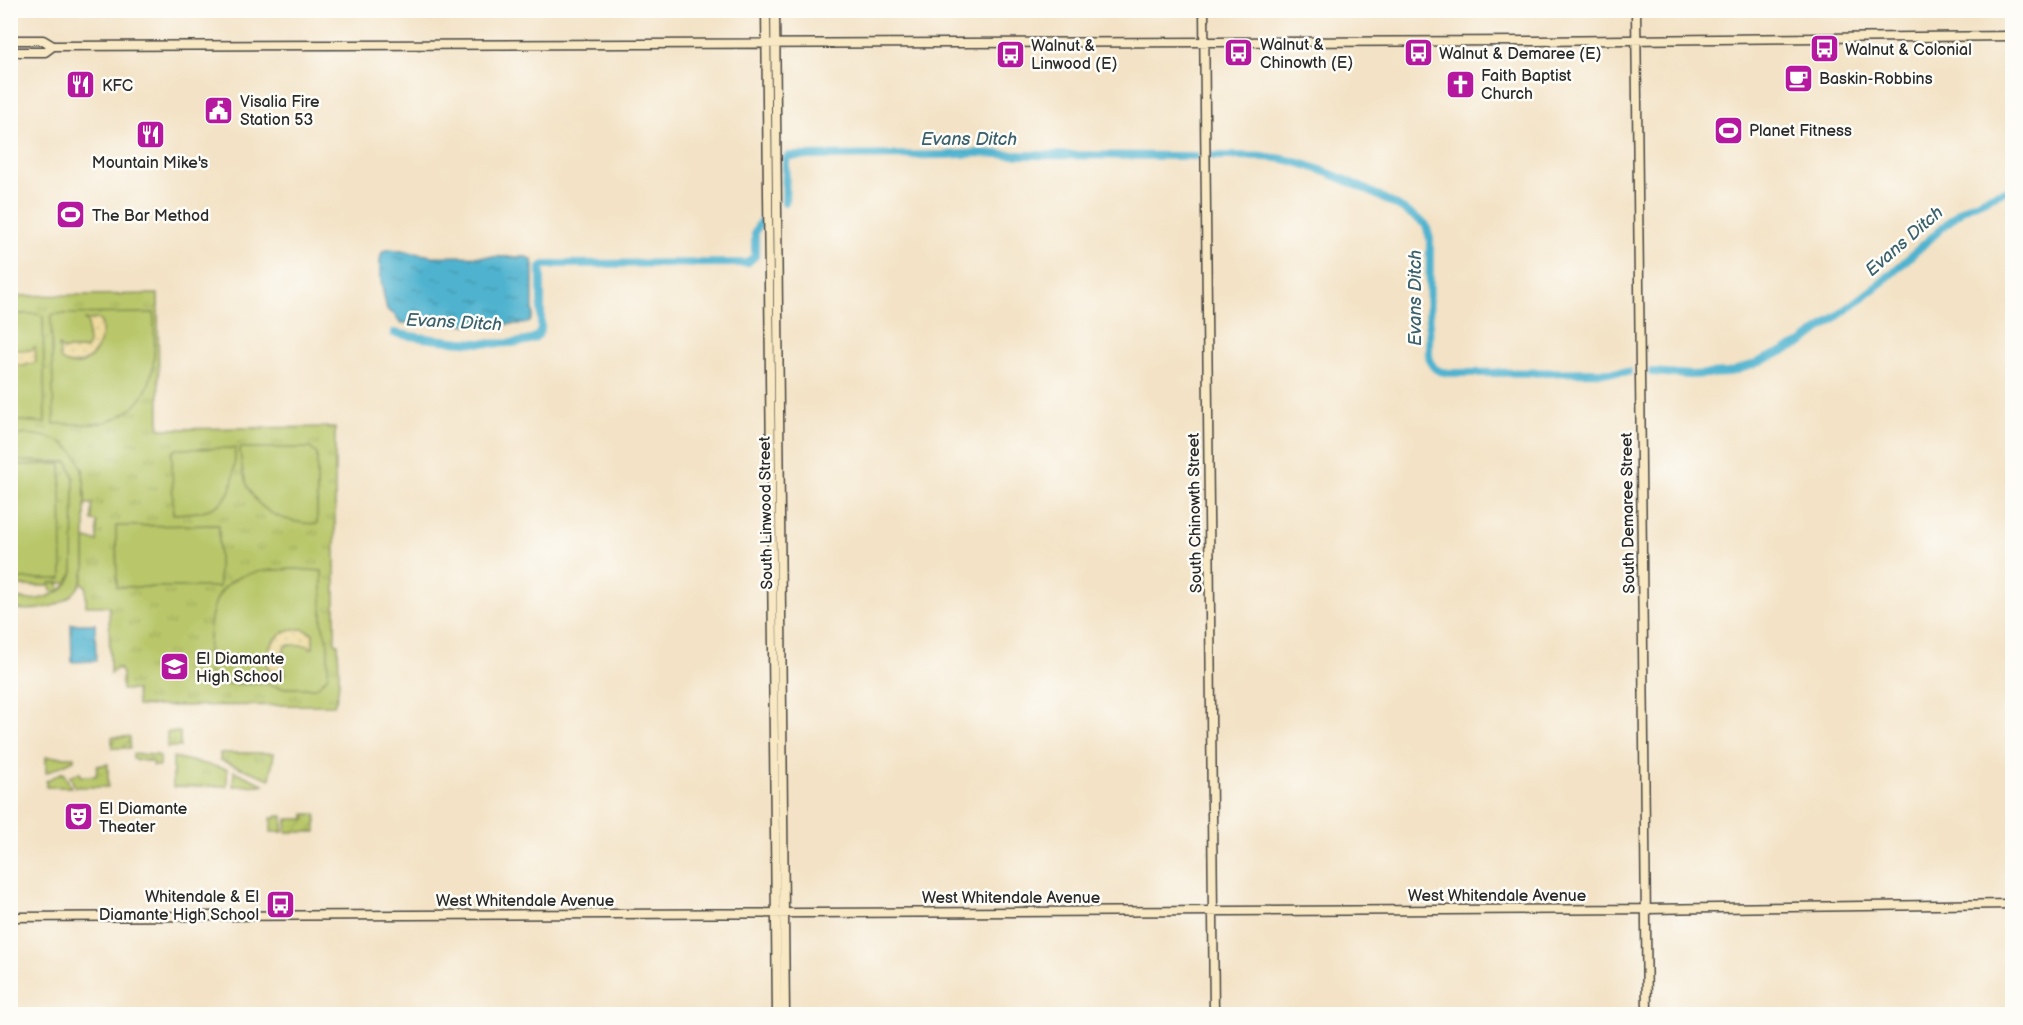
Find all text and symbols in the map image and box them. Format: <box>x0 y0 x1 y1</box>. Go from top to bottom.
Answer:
bus stop icon: Walnut & Colonial <box>1808 33 1840 65</box>
place label: Walnut & Chinowth (E) <box>1260 36 1353 73</box>
place label: Walnut & Linwood (E) <box>1031 37 1117 74</box>
bus stop icon: Walnut & Chinowth (E) <box>1223 37 1255 69</box>
bus stop icon: Walnut & Demaree (E) <box>1402 37 1434 69</box>
bus stop icon: Walnut & Linwood (E) <box>994 38 1026 70</box>
place label: Walnut & Colonial <box>1845 41 1972 60</box>
place label: Walnut & Demaree (E) <box>1439 45 1602 64</box>
cafe icon: Baskin-Robbins <box>1782 62 1814 94</box>
place label: Faith Baptist Church <box>1481 67 1572 104</box>
church icon: Faith Baptist Church <box>1444 68 1476 100</box>
restaurant icon: KFC <box>65 69 97 101</box>
place label: Baskin-Robbins <box>1819 70 1933 89</box>
place label: KFC <box>102 77 133 96</box>
place label: Visalia Fire Station 53 <box>240 93 320 130</box>
public building icon: Visalia Fire Station 53 <box>203 94 235 126</box>
sports icon: Planet Fitness <box>1712 114 1744 146</box>
restaurant icon: Mountain Mike's <box>134 118 166 150</box>
place label: Planet Fitness <box>1749 122 1852 141</box>
water label: Evans Ditch <box>921 129 1017 150</box>
place label: Mountain Mike's <box>92 154 208 173</box>
sports icon: The Bar Method <box>55 199 87 231</box>
water label: Evans Ditch <box>1861 202 1948 281</box>
place label: The Bar Method <box>92 207 209 226</box>
water label: Evans Ditch <box>1405 250 1426 346</box>
water label: Evans Ditch <box>405 310 503 336</box>
street label: South Demaree Street <box>1618 432 1639 594</box>
street label: South Chinowth Street <box>1185 433 1206 593</box>
street label: South Linwood Street <box>756 436 777 590</box>
place label: El Diamante High School <box>196 650 285 687</box>
school or university icon: El Diamante High School <box>159 651 191 683</box>
place label: El Diamante Theater <box>99 800 188 837</box>
theatre icon: El Diamante Theater <box>62 801 94 833</box>
street label: West Whitendale Avenue <box>1408 887 1587 906</box>
place label: Whitendale & El Diamante High School <box>99 888 259 925</box>
bus stop icon: Whitendale & El Diamante High School <box>264 889 296 921</box>
street label: West Whitendale Avenue <box>922 889 1101 908</box>
street label: West Whitendale Avenue <box>436 892 615 911</box>

